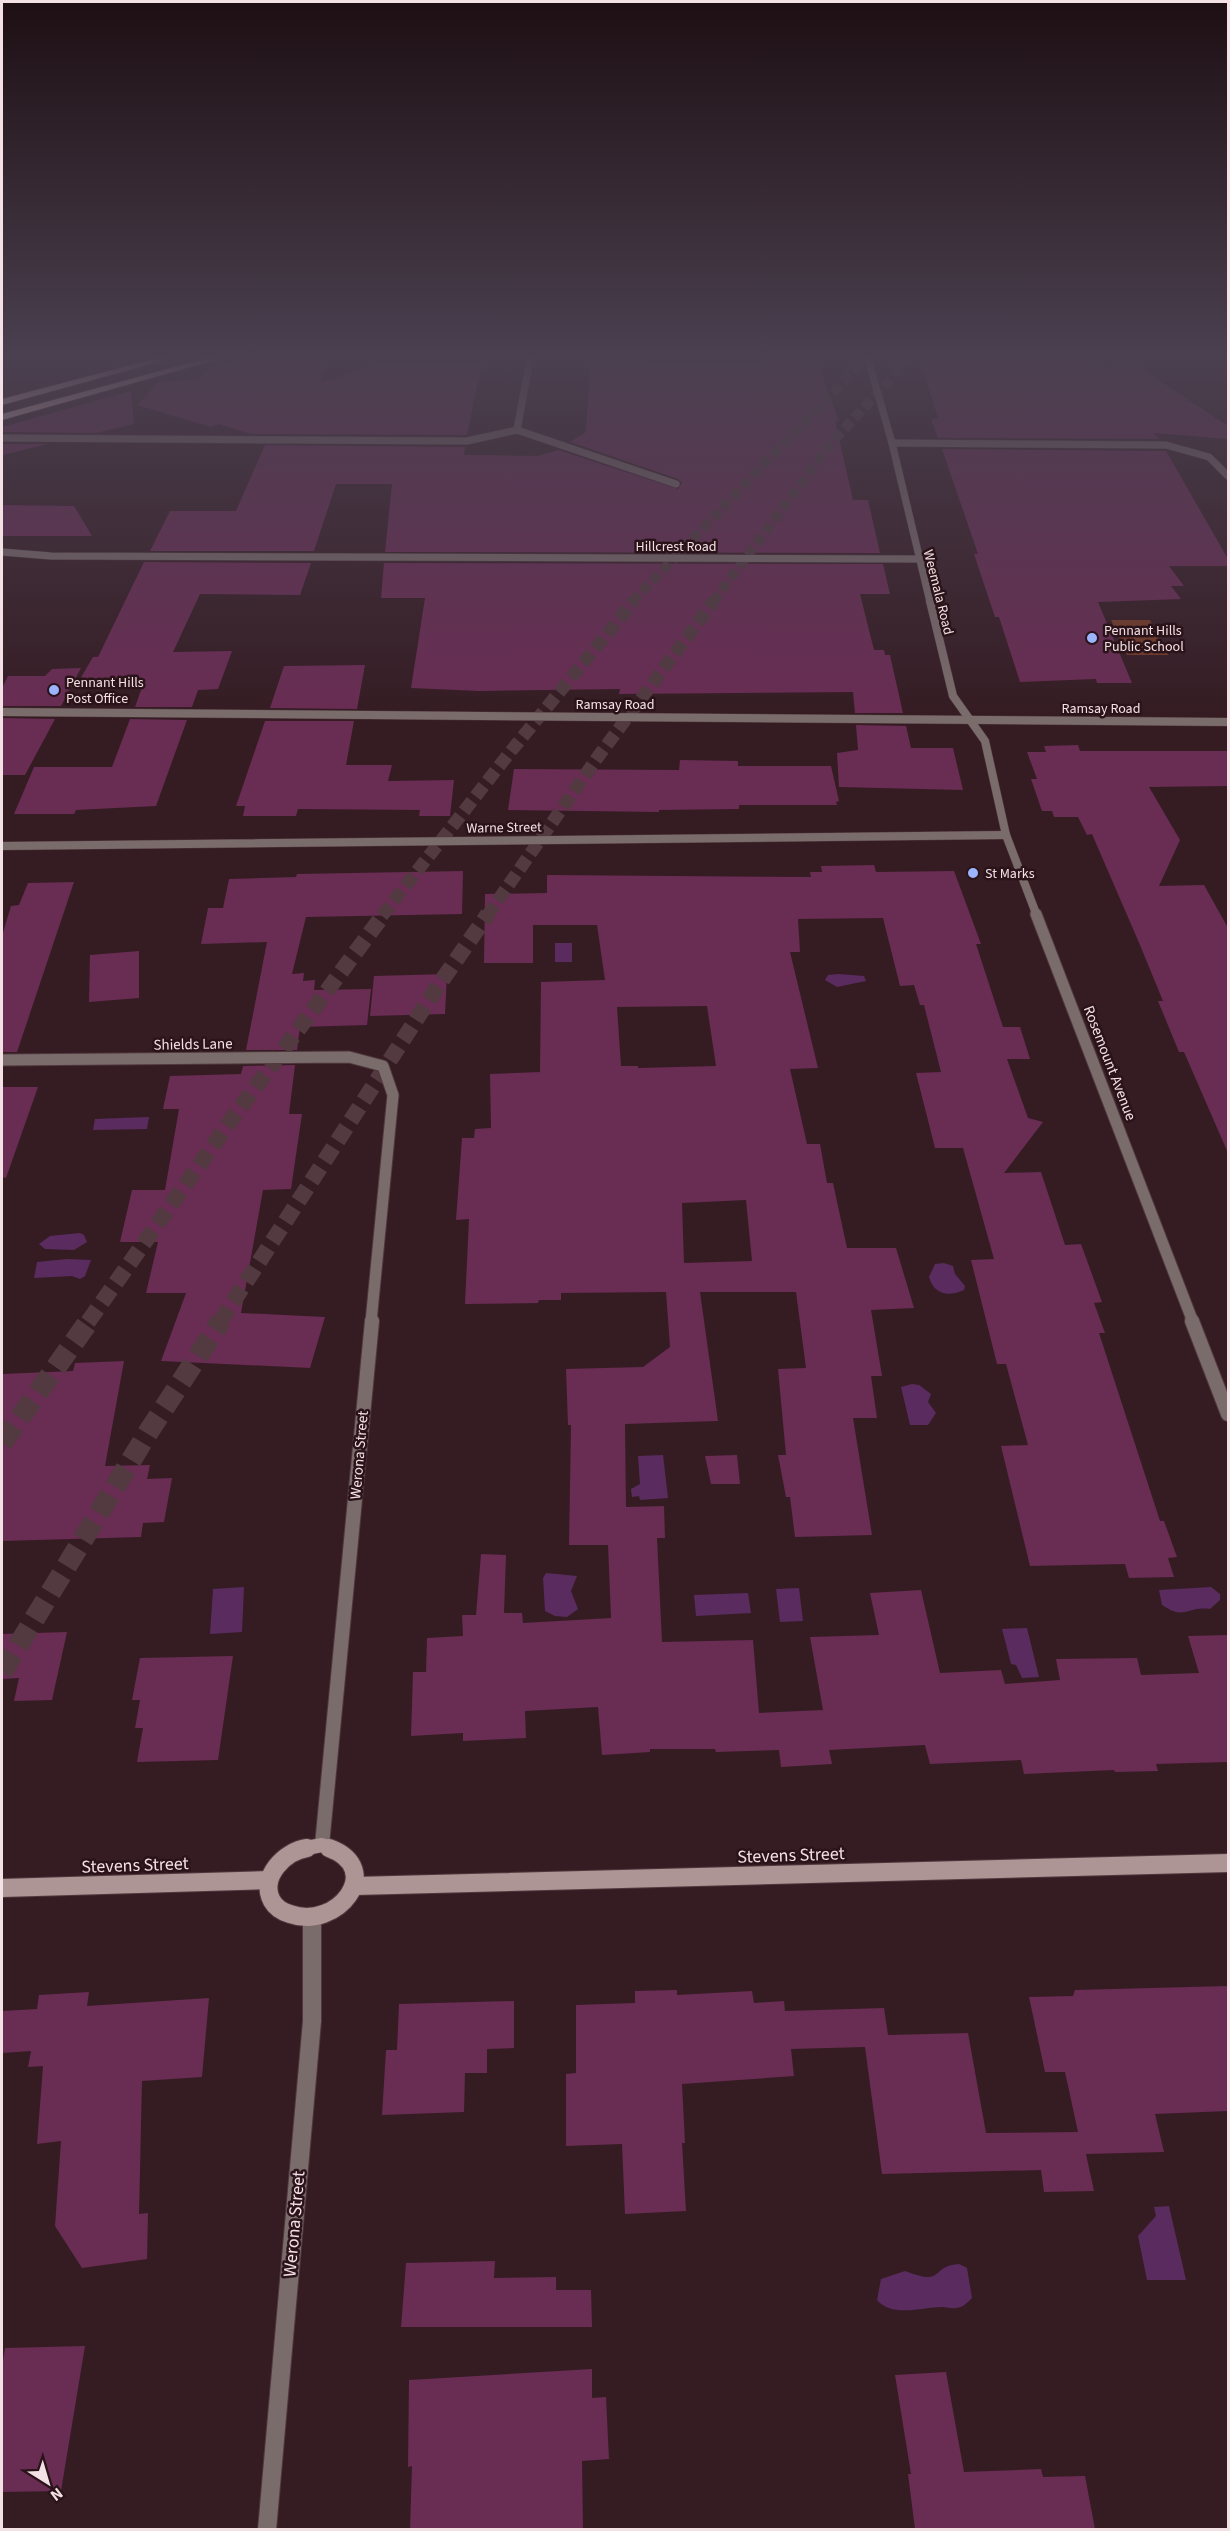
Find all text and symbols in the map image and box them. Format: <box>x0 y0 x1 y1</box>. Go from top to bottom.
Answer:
street label: Hillcrest Road <box>636 537 716 557</box>
street label: Weemala Road <box>918 548 958 637</box>
place label: Pennant Hills Public School <box>1104 621 1184 657</box>
marker: Pennant Hills Public School <box>1085 631 1099 645</box>
place label: Pennant Hills Post Office <box>66 673 144 709</box>
marker: Pennant Hills Post Office <box>47 683 61 697</box>
street label: Ramsay Road <box>576 695 654 715</box>
street label: Ramsay Road <box>1062 699 1140 719</box>
street label: Warne Street <box>466 817 542 839</box>
place label: St Marks <box>985 864 1035 884</box>
marker: St Marks <box>966 866 980 880</box>
street label: Rosemount Avenue <box>1078 1003 1141 1124</box>
street label: Shields Lane <box>153 1033 233 1056</box>
street label: Werona Street <box>345 1410 374 1500</box>
street label: Stevens Street <box>737 1841 845 1870</box>
street label: Stevens Street <box>81 1851 189 1880</box>
street label: Werona Street <box>277 2170 312 2278</box>
north arrow <box>18 2453 78 2513</box>
text: N <box>46 2482 67 2506</box>

